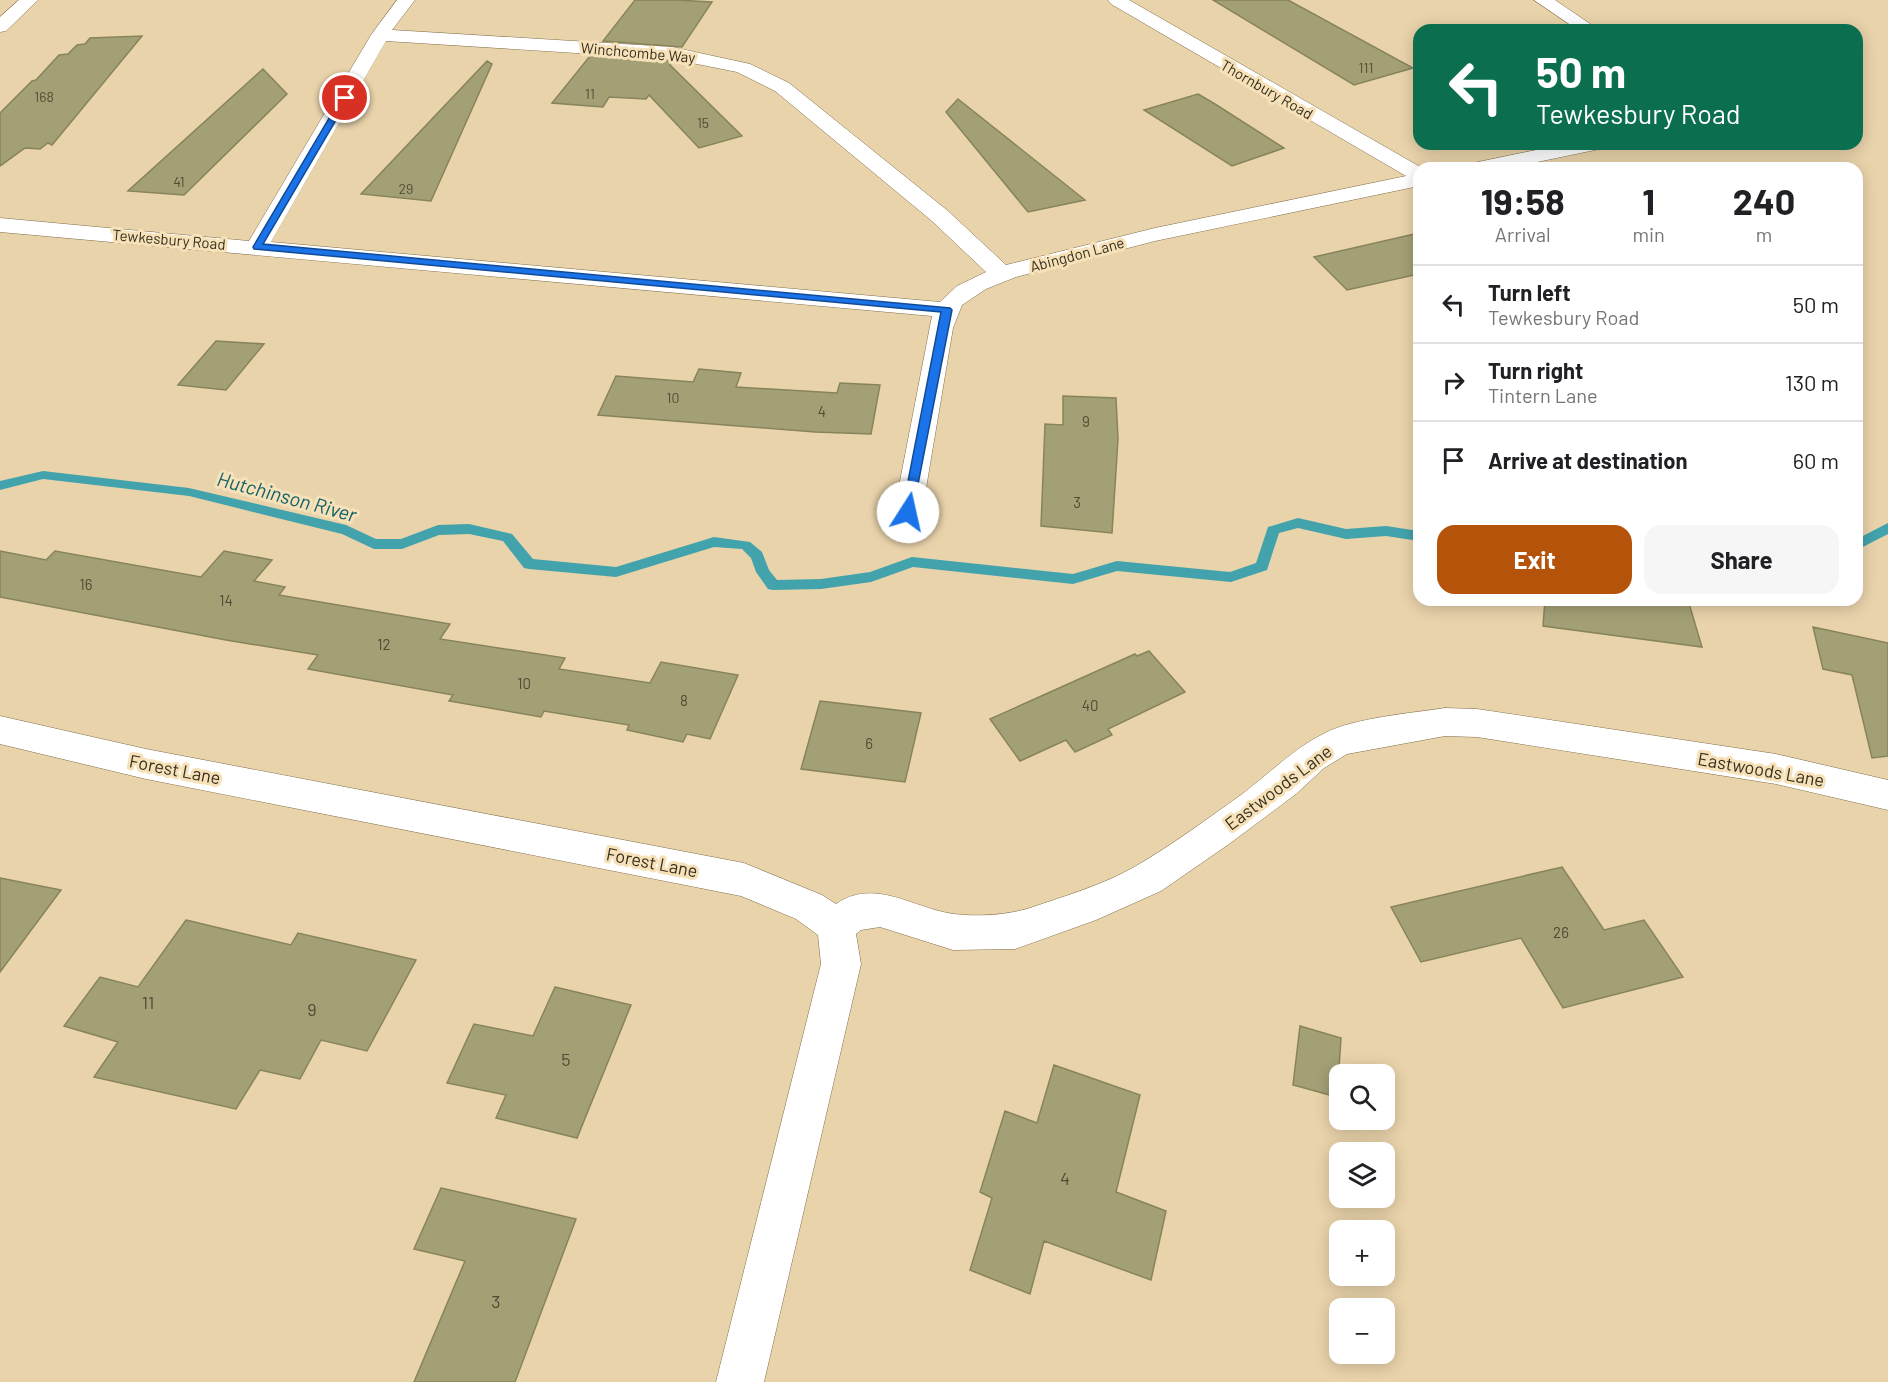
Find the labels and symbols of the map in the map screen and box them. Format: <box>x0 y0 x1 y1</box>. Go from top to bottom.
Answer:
street label: Winchcombe Way <box>580 38 696 66</box>
street label: Thornbury Road <box>1218 55 1316 123</box>
house number: 111 <box>1359 59 1373 76</box>
pin <box>319 72 370 123</box>
house number: 11 <box>585 85 595 102</box>
house number: 168 <box>34 88 54 105</box>
house number: 15 <box>697 114 709 131</box>
house number: 41 <box>173 173 185 190</box>
house number: 29 <box>399 180 413 197</box>
street label: Tewkesbury Road <box>112 225 226 253</box>
street label: Abingdon Lane <box>1028 233 1126 275</box>
house number: 10 <box>667 389 679 406</box>
house number: 4 <box>818 402 826 420</box>
house number: 9 <box>1082 412 1090 430</box>
water label: Hutchinson River <box>215 466 360 526</box>
position arrow <box>876 480 940 544</box>
house number: 3 <box>1073 493 1081 511</box>
house number: 16 <box>80 575 92 593</box>
house number: 14 <box>219 591 233 609</box>
house number: 12 <box>377 635 391 653</box>
house number: 10 <box>517 674 531 692</box>
house number: 8 <box>680 691 688 709</box>
house number: 40 <box>1082 696 1098 714</box>
house number: 6 <box>865 734 873 752</box>
street label: Eastwoods Lane <box>1220 740 1336 834</box>
street label: Eastwoods Lane <box>1696 747 1826 791</box>
street label: Forest Lane <box>127 749 223 789</box>
street label: Forest Lane <box>604 842 700 882</box>
house number: 26 <box>1553 923 1569 941</box>
house number: 11 <box>142 991 154 1013</box>
house number: 9 <box>307 998 317 1020</box>
house number: 5 <box>561 1048 571 1070</box>
house number: 4 <box>1060 1167 1070 1189</box>
house number: 3 <box>491 1290 501 1312</box>

